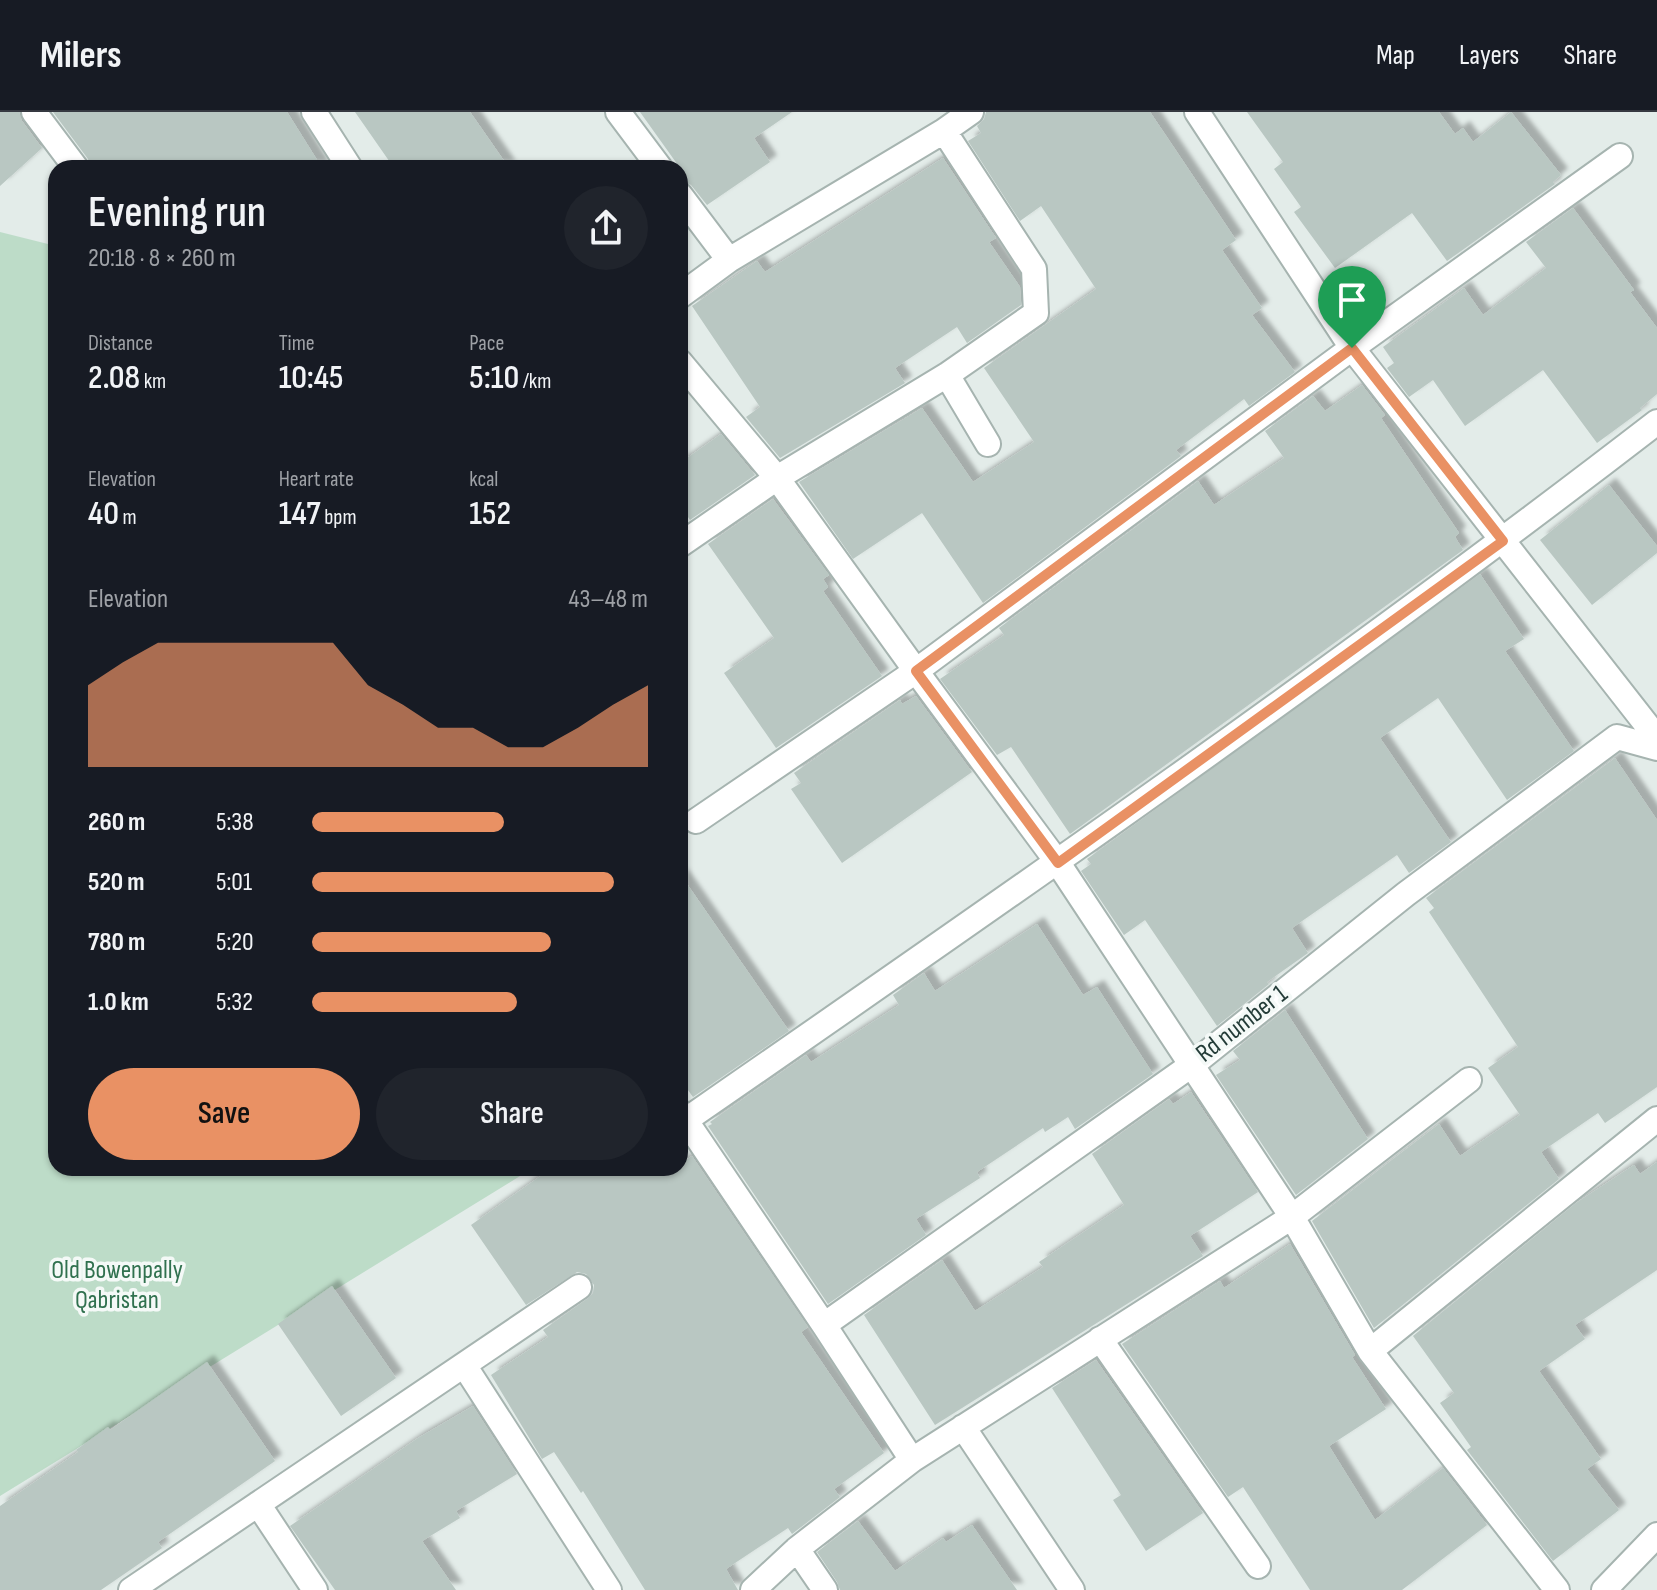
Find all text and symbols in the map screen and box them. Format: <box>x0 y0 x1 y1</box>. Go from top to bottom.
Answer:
text: Milers <box>40 33 122 78</box>
text: Map <box>1376 39 1415 72</box>
text: Layers <box>1459 39 1519 72</box>
text: Share <box>1563 39 1617 72</box>
text: Evening run <box>88 186 266 239</box>
button: share <box>564 186 648 270</box>
text: 20:18 · 8 × 260 m <box>88 243 236 274</box>
pin <box>1318 266 1386 348</box>
icon: arrive <box>1330 278 1374 322</box>
text: Distance <box>88 330 153 357</box>
text: Time <box>279 330 315 357</box>
text: Pace <box>469 330 504 357</box>
text: 2.08 <box>88 357 140 398</box>
text: 10:45 <box>279 357 343 398</box>
text: 5:10 <box>469 357 519 398</box>
text: km <box>140 368 166 395</box>
text: /km <box>519 368 551 395</box>
text: Elevation <box>88 466 156 493</box>
text: Heart rate <box>279 466 354 493</box>
text: kcal <box>469 466 498 493</box>
text: 40 <box>88 493 119 534</box>
text: 147 <box>279 493 321 534</box>
text: 152 <box>469 493 511 534</box>
text: m <box>119 504 137 531</box>
text: bpm <box>321 504 357 531</box>
text: Elevation <box>88 584 168 615</box>
text: 43–48 m <box>568 584 648 615</box>
text: 260 m <box>88 807 145 838</box>
text: 5:38 <box>216 807 254 838</box>
text: 520 m <box>88 867 144 898</box>
text: 5:01 <box>216 867 252 898</box>
text: 780 m <box>88 927 145 958</box>
text: 5:20 <box>216 927 254 958</box>
street label: Rd number 1 <box>1190 979 1294 1069</box>
text: 1.0 km <box>88 987 149 1018</box>
text: 5:32 <box>216 987 253 1018</box>
button: Save <box>88 1068 360 1160</box>
button: Share <box>376 1068 648 1160</box>
park label: Old Bowenpally Qabristan <box>51 1255 183 1316</box>

